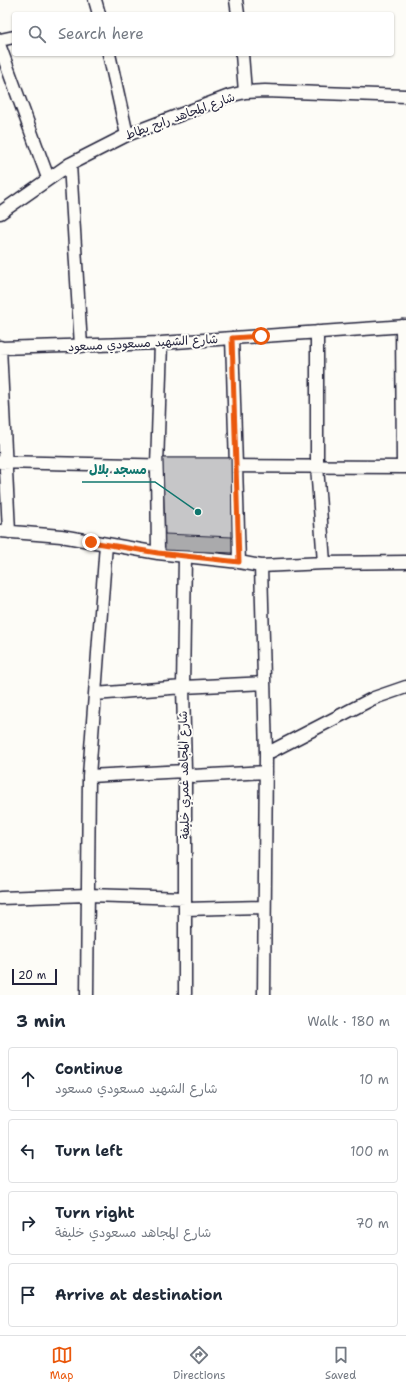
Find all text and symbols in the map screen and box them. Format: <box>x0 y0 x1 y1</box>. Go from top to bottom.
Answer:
search box <box>12 12 394 56</box>
icon: search <box>26 23 48 45</box>
text: Search here <box>58 24 144 44</box>
street label: شارع المجاهد رابح بطاط <box>123 89 237 144</box>
route start <box>252 327 270 345</box>
street label: شارع الشهيد مسعودي مسعود <box>68 331 218 356</box>
callout: مسجد بلال <box>82 457 155 482</box>
text: مسجد بلال <box>89 461 147 478</box>
route end <box>82 533 100 551</box>
street label: شارع المجاهد غمري خليفة <box>175 711 194 839</box>
scale bar <box>12 967 57 986</box>
text: 20 m <box>18 968 46 983</box>
text: 3 min <box>16 1010 66 1032</box>
text: Walk · 180 m <box>307 1013 390 1030</box>
text: Continue <box>55 1059 123 1079</box>
icon: ahead <box>17 1068 39 1090</box>
text: 10 m <box>359 1071 389 1088</box>
text: شارع الشهيد مسعودي مسعود <box>55 1080 218 1097</box>
icon: left <box>17 1140 39 1162</box>
text: Turn left <box>55 1141 123 1161</box>
text: 100 m <box>350 1143 389 1160</box>
text: Turn right <box>55 1203 135 1223</box>
icon: right <box>17 1212 39 1234</box>
text: 70 m <box>355 1215 389 1232</box>
text: شارع المجاهد مسعودي خليفة <box>55 1224 211 1241</box>
icon: arrive <box>17 1284 39 1306</box>
text: Arrive at destination <box>55 1285 223 1305</box>
tab: Map <box>50 1344 73 1383</box>
tab: Directions <box>173 1344 225 1383</box>
tab: Saved <box>325 1344 356 1383</box>

